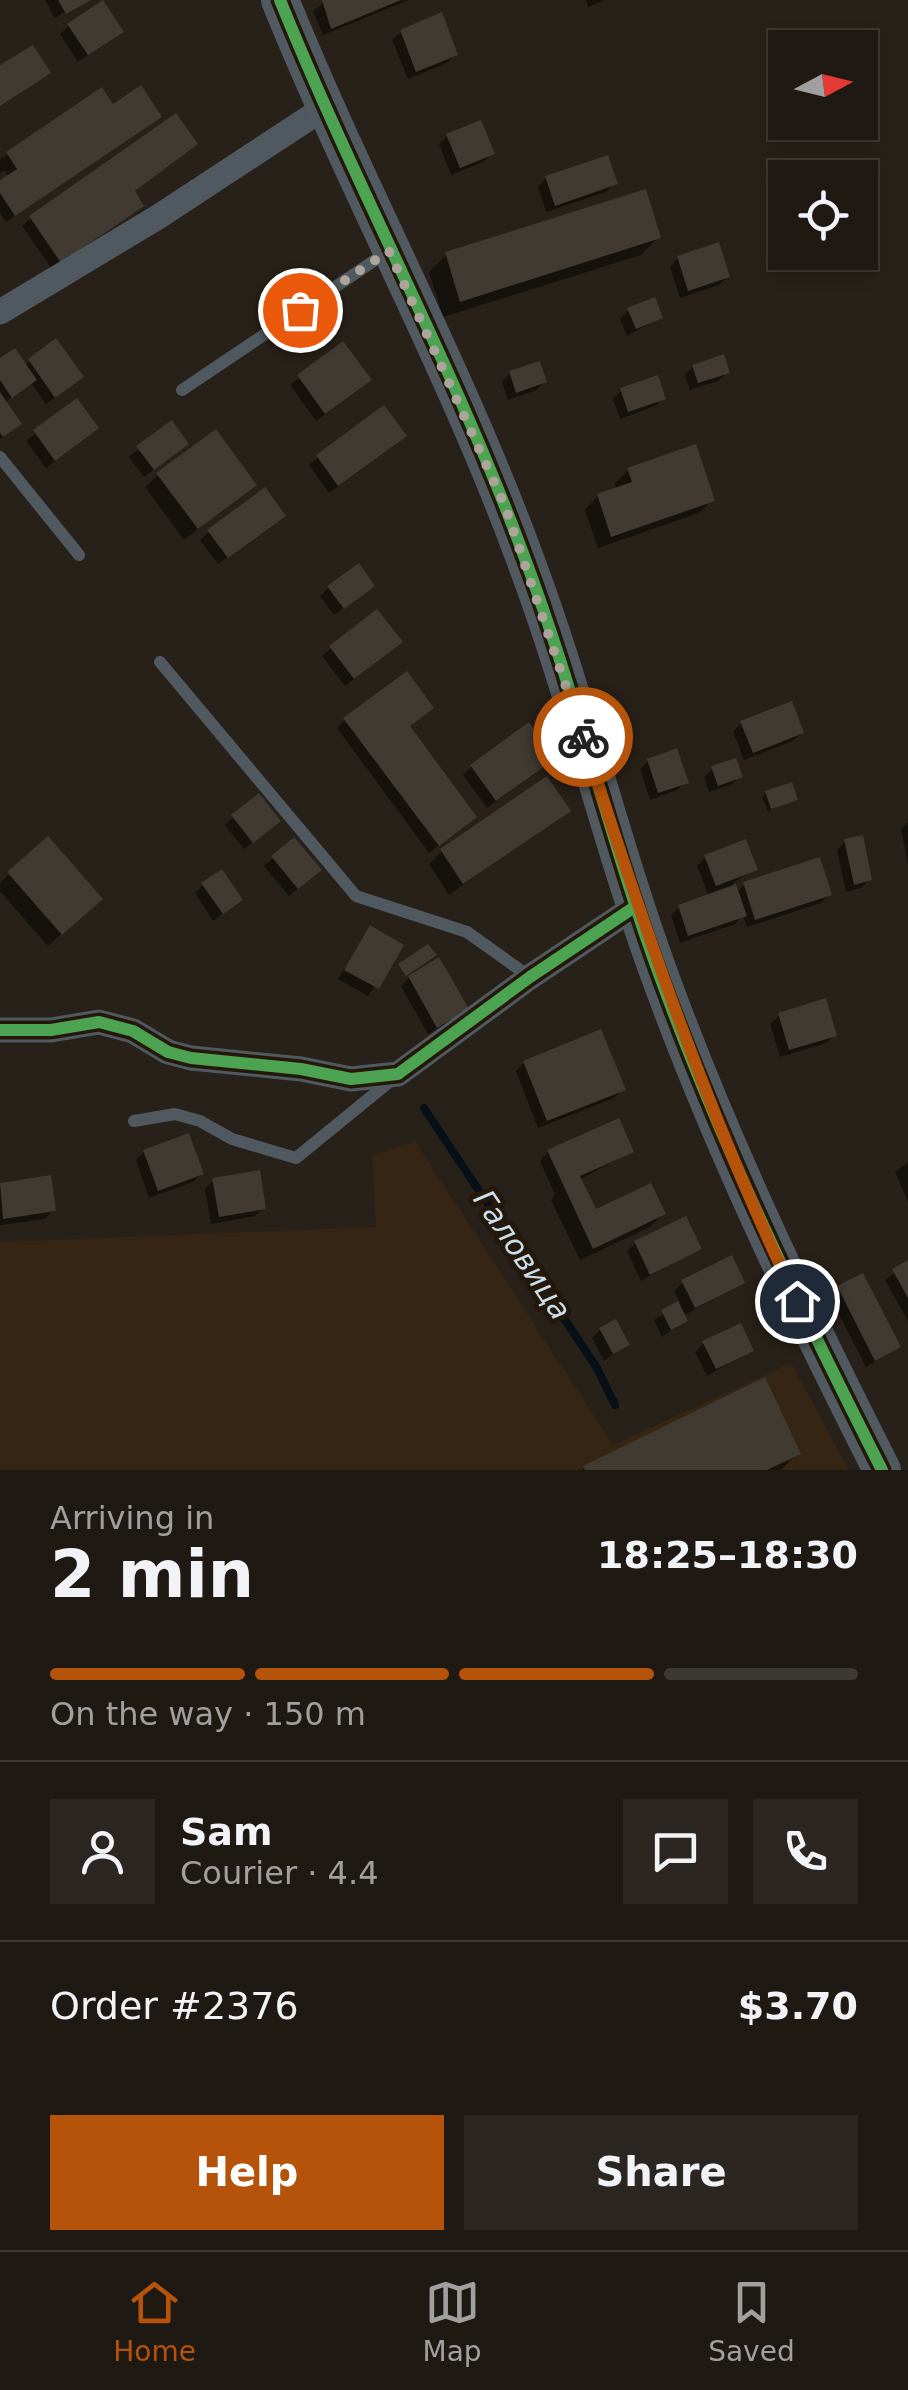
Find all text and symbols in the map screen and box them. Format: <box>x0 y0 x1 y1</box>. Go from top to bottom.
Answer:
north arrow <box>768 30 878 140</box>
map controls <box>768 30 878 270</box>
button: locate <box>768 160 878 270</box>
pin <box>258 268 343 353</box>
icon: bag <box>273 283 328 338</box>
courier <box>533 687 633 787</box>
icon: bike <box>556 710 611 765</box>
water label: Галовица <box>466 1183 578 1326</box>
pin <box>755 1259 840 1344</box>
icon: home <box>770 1274 825 1329</box>
text: Arriving in <box>50 1499 214 1537</box>
text: 18:25–18:30 <box>597 1533 858 1577</box>
text: 2 min <box>50 1537 254 1612</box>
text: On the way · 150 m <box>50 1695 366 1733</box>
button: person <box>50 1799 155 1904</box>
button: chat <box>623 1799 728 1904</box>
button: phone <box>753 1799 858 1904</box>
text: Sam <box>180 1810 273 1854</box>
text: Courier · 4.4 <box>180 1854 379 1892</box>
text: Order #2376 <box>50 1984 299 2028</box>
text: $3.70 <box>738 1984 858 2028</box>
button: Help <box>50 2115 444 2230</box>
button: Share <box>464 2115 858 2230</box>
tab: Home <box>113 2275 196 2368</box>
tab: Map <box>423 2275 482 2368</box>
tab: Saved <box>708 2275 795 2368</box>

